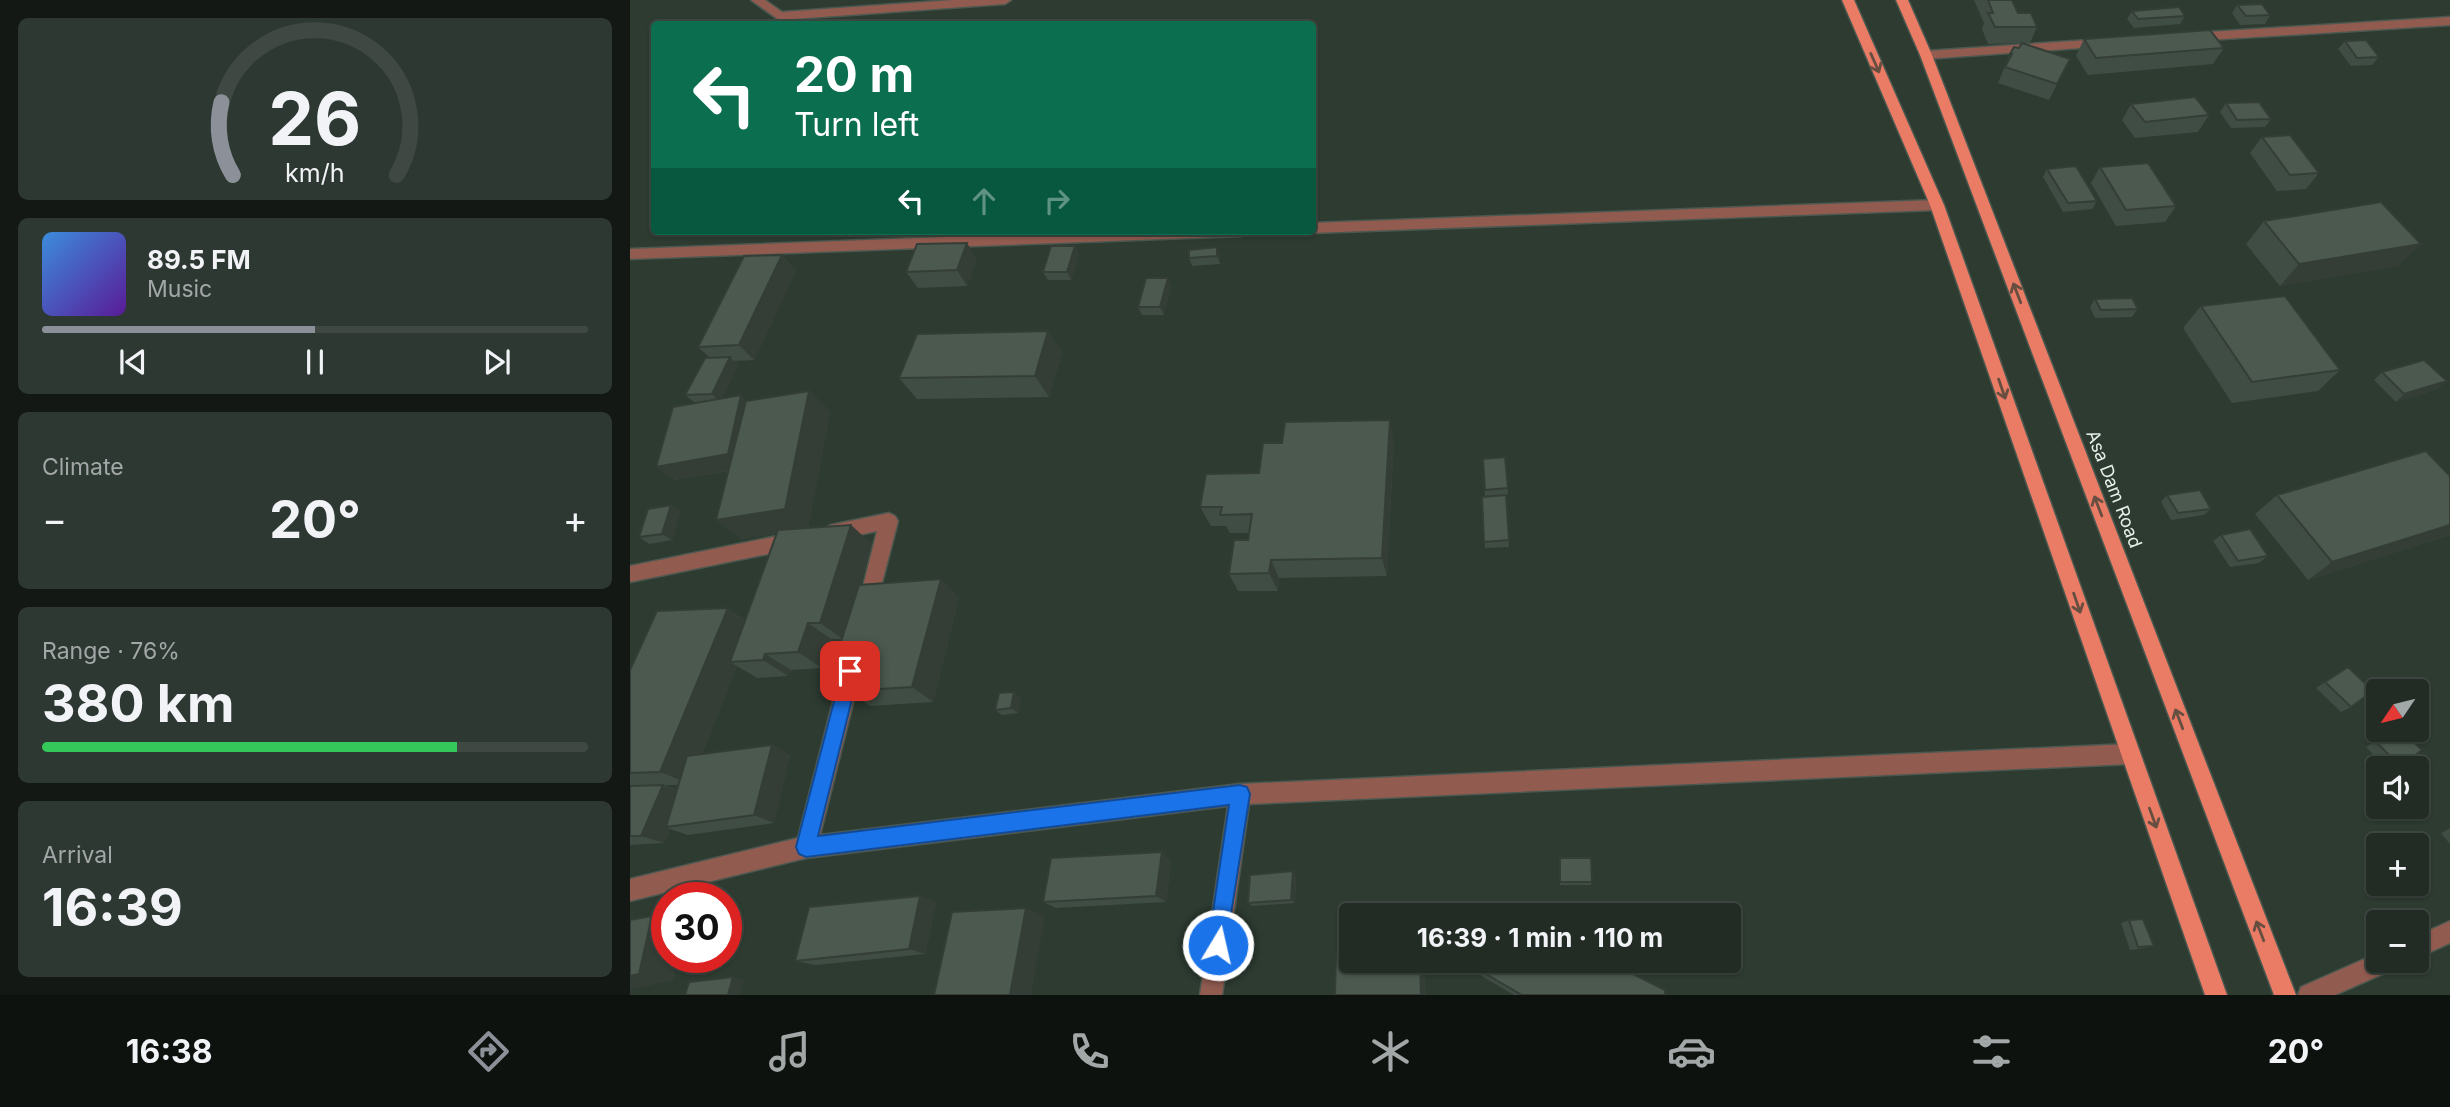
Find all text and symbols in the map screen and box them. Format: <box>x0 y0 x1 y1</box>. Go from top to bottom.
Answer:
text: 20 m <box>794 45 914 104</box>
icon: left <box>679 49 770 140</box>
one-way arrow <box>1869 51 1882 73</box>
text: 26 <box>268 74 362 163</box>
text: Turn left <box>794 105 919 144</box>
text: km/h <box>285 158 345 188</box>
icon: left <box>892 182 930 220</box>
icon: ahead <box>965 182 1003 220</box>
icon: right <box>1038 182 1076 220</box>
text: 89.5 FM <box>147 244 251 275</box>
text: Music <box>147 275 212 303</box>
one-way arrow <box>2010 283 2023 305</box>
icon: previous <box>114 343 152 381</box>
icon: pause <box>296 343 334 381</box>
icon: next <box>478 343 516 381</box>
one-way arrow <box>1996 377 2009 399</box>
street label: Asa Dam Road <box>2082 427 2147 551</box>
text: Climate <box>42 453 124 481</box>
text: 20° <box>269 488 361 551</box>
text: − <box>42 496 67 542</box>
text: + <box>563 496 588 542</box>
one-way arrow <box>2091 496 2104 517</box>
one-way arrow <box>2072 592 2084 614</box>
text: Range · 76% <box>42 637 180 665</box>
pin <box>820 641 880 701</box>
icon: arrive <box>831 652 869 690</box>
text: 380 km <box>42 672 234 735</box>
north arrow <box>2366 679 2429 742</box>
map controls <box>2366 679 2429 973</box>
one-way arrow <box>2172 708 2185 730</box>
button: sound <box>2366 756 2429 819</box>
one-way arrow <box>2148 806 2160 828</box>
button: + <box>2366 833 2429 896</box>
text: Arrival <box>42 841 113 869</box>
text: 16:39 <box>42 876 183 939</box>
speed limit sign: 30 <box>651 882 742 973</box>
position arrow <box>1181 908 1255 982</box>
button: − <box>2366 910 2429 973</box>
one-way arrow <box>2253 921 2266 943</box>
text: 16:39 · 1 min · 110 m <box>1417 922 1663 953</box>
icon: directions <box>464 1027 513 1076</box>
icon: music <box>765 1027 814 1076</box>
icon: phone <box>1065 1027 1114 1076</box>
icon: climate <box>1366 1027 1415 1076</box>
icon: car <box>1667 1027 1716 1076</box>
icon: filters <box>1967 1027 2016 1076</box>
text: 16:38 <box>126 1032 213 1071</box>
text: 20° <box>2268 1032 2324 1071</box>

